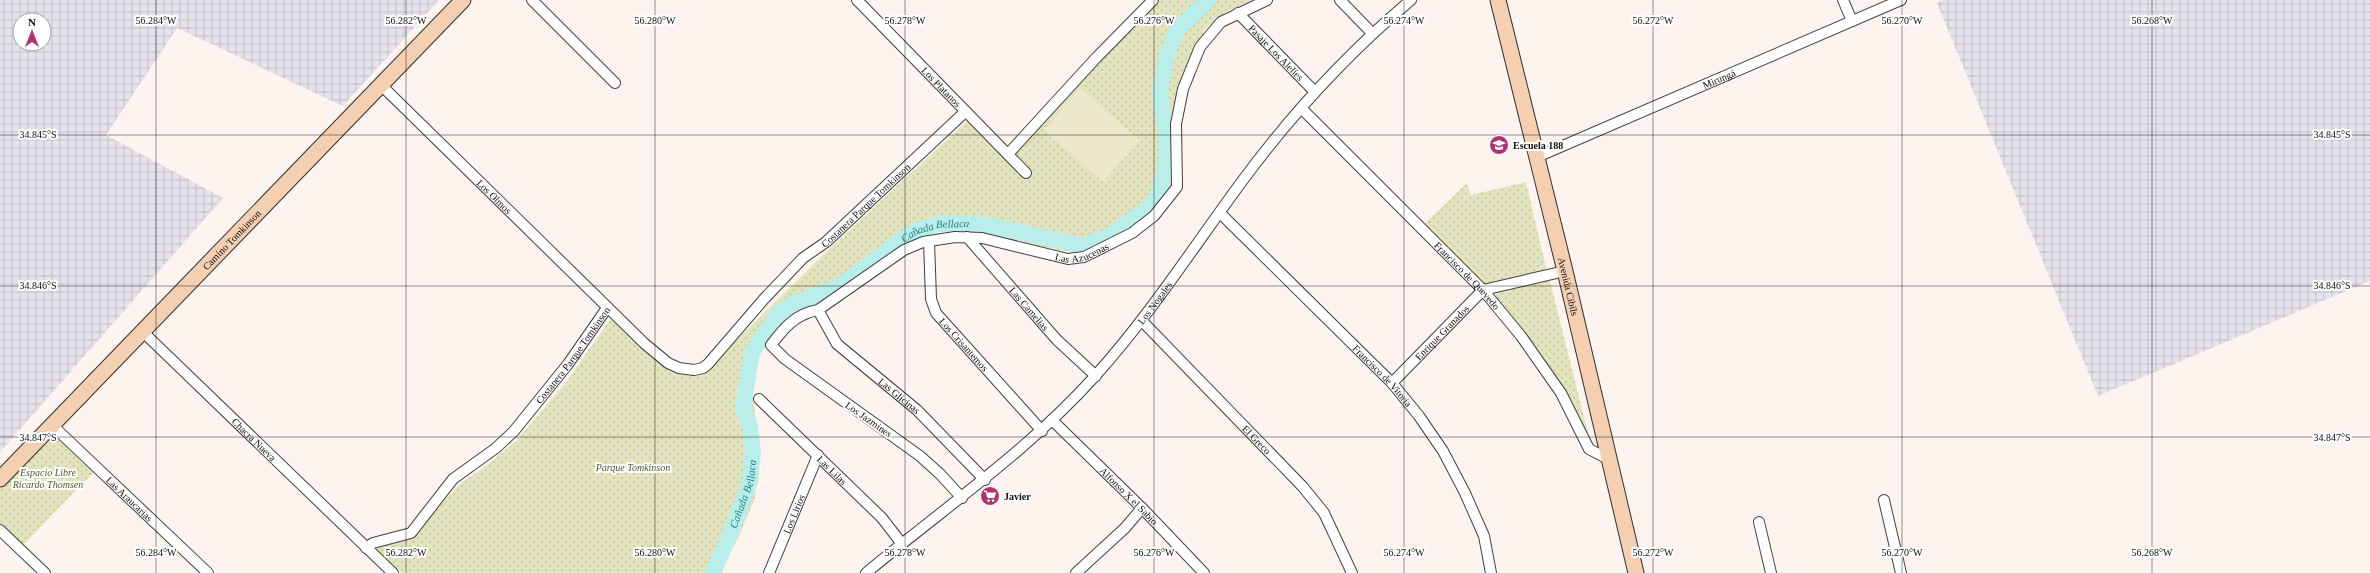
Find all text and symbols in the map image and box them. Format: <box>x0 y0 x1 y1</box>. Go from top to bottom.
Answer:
north arrow <box>12 12 52 52</box>
text: 56.284°W <box>136 15 177 26</box>
text: 56.282°W <box>386 15 427 26</box>
text: 56.280°W <box>635 15 676 26</box>
text: 56.278°W <box>885 15 926 26</box>
text: 56.276°W <box>1134 15 1175 26</box>
text: 56.274°W <box>1384 15 1425 26</box>
text: 56.272°W <box>1633 15 1674 26</box>
text: 56.270°W <box>1882 15 1923 26</box>
text: 56.268°W <box>2132 15 2173 26</box>
text: N <box>28 16 36 28</box>
street label: Pasaje Los Alelíes <box>1246 23 1306 83</box>
street label: Los Platanos <box>919 65 963 109</box>
street label: Mirungá <box>1701 67 1738 91</box>
text: 34.845°S <box>19 129 57 140</box>
text: 34.845°S <box>2313 129 2351 140</box>
school or university icon: Escuela 188 <box>1488 134 1510 156</box>
place label: Escuela 188 <box>1513 140 1563 151</box>
street label: Costanera Parque Tomkinson <box>819 161 913 250</box>
street label: Los Olmos <box>475 177 514 216</box>
street label: Camino Tomkinson <box>200 208 263 272</box>
water label: Cañada Bellaca <box>899 217 971 245</box>
street label: Francisco de Quevedo <box>1432 240 1502 312</box>
street label: Las Azucenas <box>1054 241 1110 265</box>
street label: Avenida Cibils <box>1556 256 1580 317</box>
street label: Los Nogales <box>1135 279 1174 326</box>
text: 34.846°S <box>19 280 57 291</box>
text: 34.846°S <box>2313 280 2351 291</box>
street label: Las Camelias <box>1007 285 1051 333</box>
street label: Enrique Granados <box>1413 303 1471 362</box>
street label: Costanera Parque Tomkinson <box>533 305 612 406</box>
street label: Los Crisantemos <box>937 316 991 374</box>
street label: Francisco de Vitoria <box>1351 343 1414 409</box>
street label: Las Glicinas <box>876 376 922 416</box>
street label: Los Jazmines <box>843 399 894 440</box>
street label: Chacra Nueva <box>230 416 279 464</box>
street label: El Greco <box>1240 423 1273 456</box>
text: 34.847°S <box>19 432 57 443</box>
text: 34.847°S <box>2313 432 2351 443</box>
street label: Las Lilas <box>815 453 849 487</box>
water label: Cañada Bellaca <box>727 459 758 530</box>
park label: Parque Tomkinson <box>595 462 670 473</box>
street label: Alfonso X el Sabio <box>1097 465 1160 527</box>
park label: Espacio Libre Ricardo Thomsen <box>12 467 83 490</box>
street label: Las Araucarias <box>104 474 155 524</box>
supermarket icon: Javier <box>979 485 1001 507</box>
place label: Javier <box>1004 491 1031 502</box>
street label: Los Lirios <box>781 493 807 535</box>
text: 56.284°W <box>136 547 177 558</box>
text: 56.282°W <box>386 547 427 558</box>
text: 56.280°W <box>635 547 676 558</box>
text: 56.278°W <box>885 547 926 558</box>
text: 56.276°W <box>1134 547 1175 558</box>
text: 56.274°W <box>1384 547 1425 558</box>
text: 56.272°W <box>1633 547 1674 558</box>
text: 56.270°W <box>1882 547 1923 558</box>
text: 56.268°W <box>2132 547 2173 558</box>

